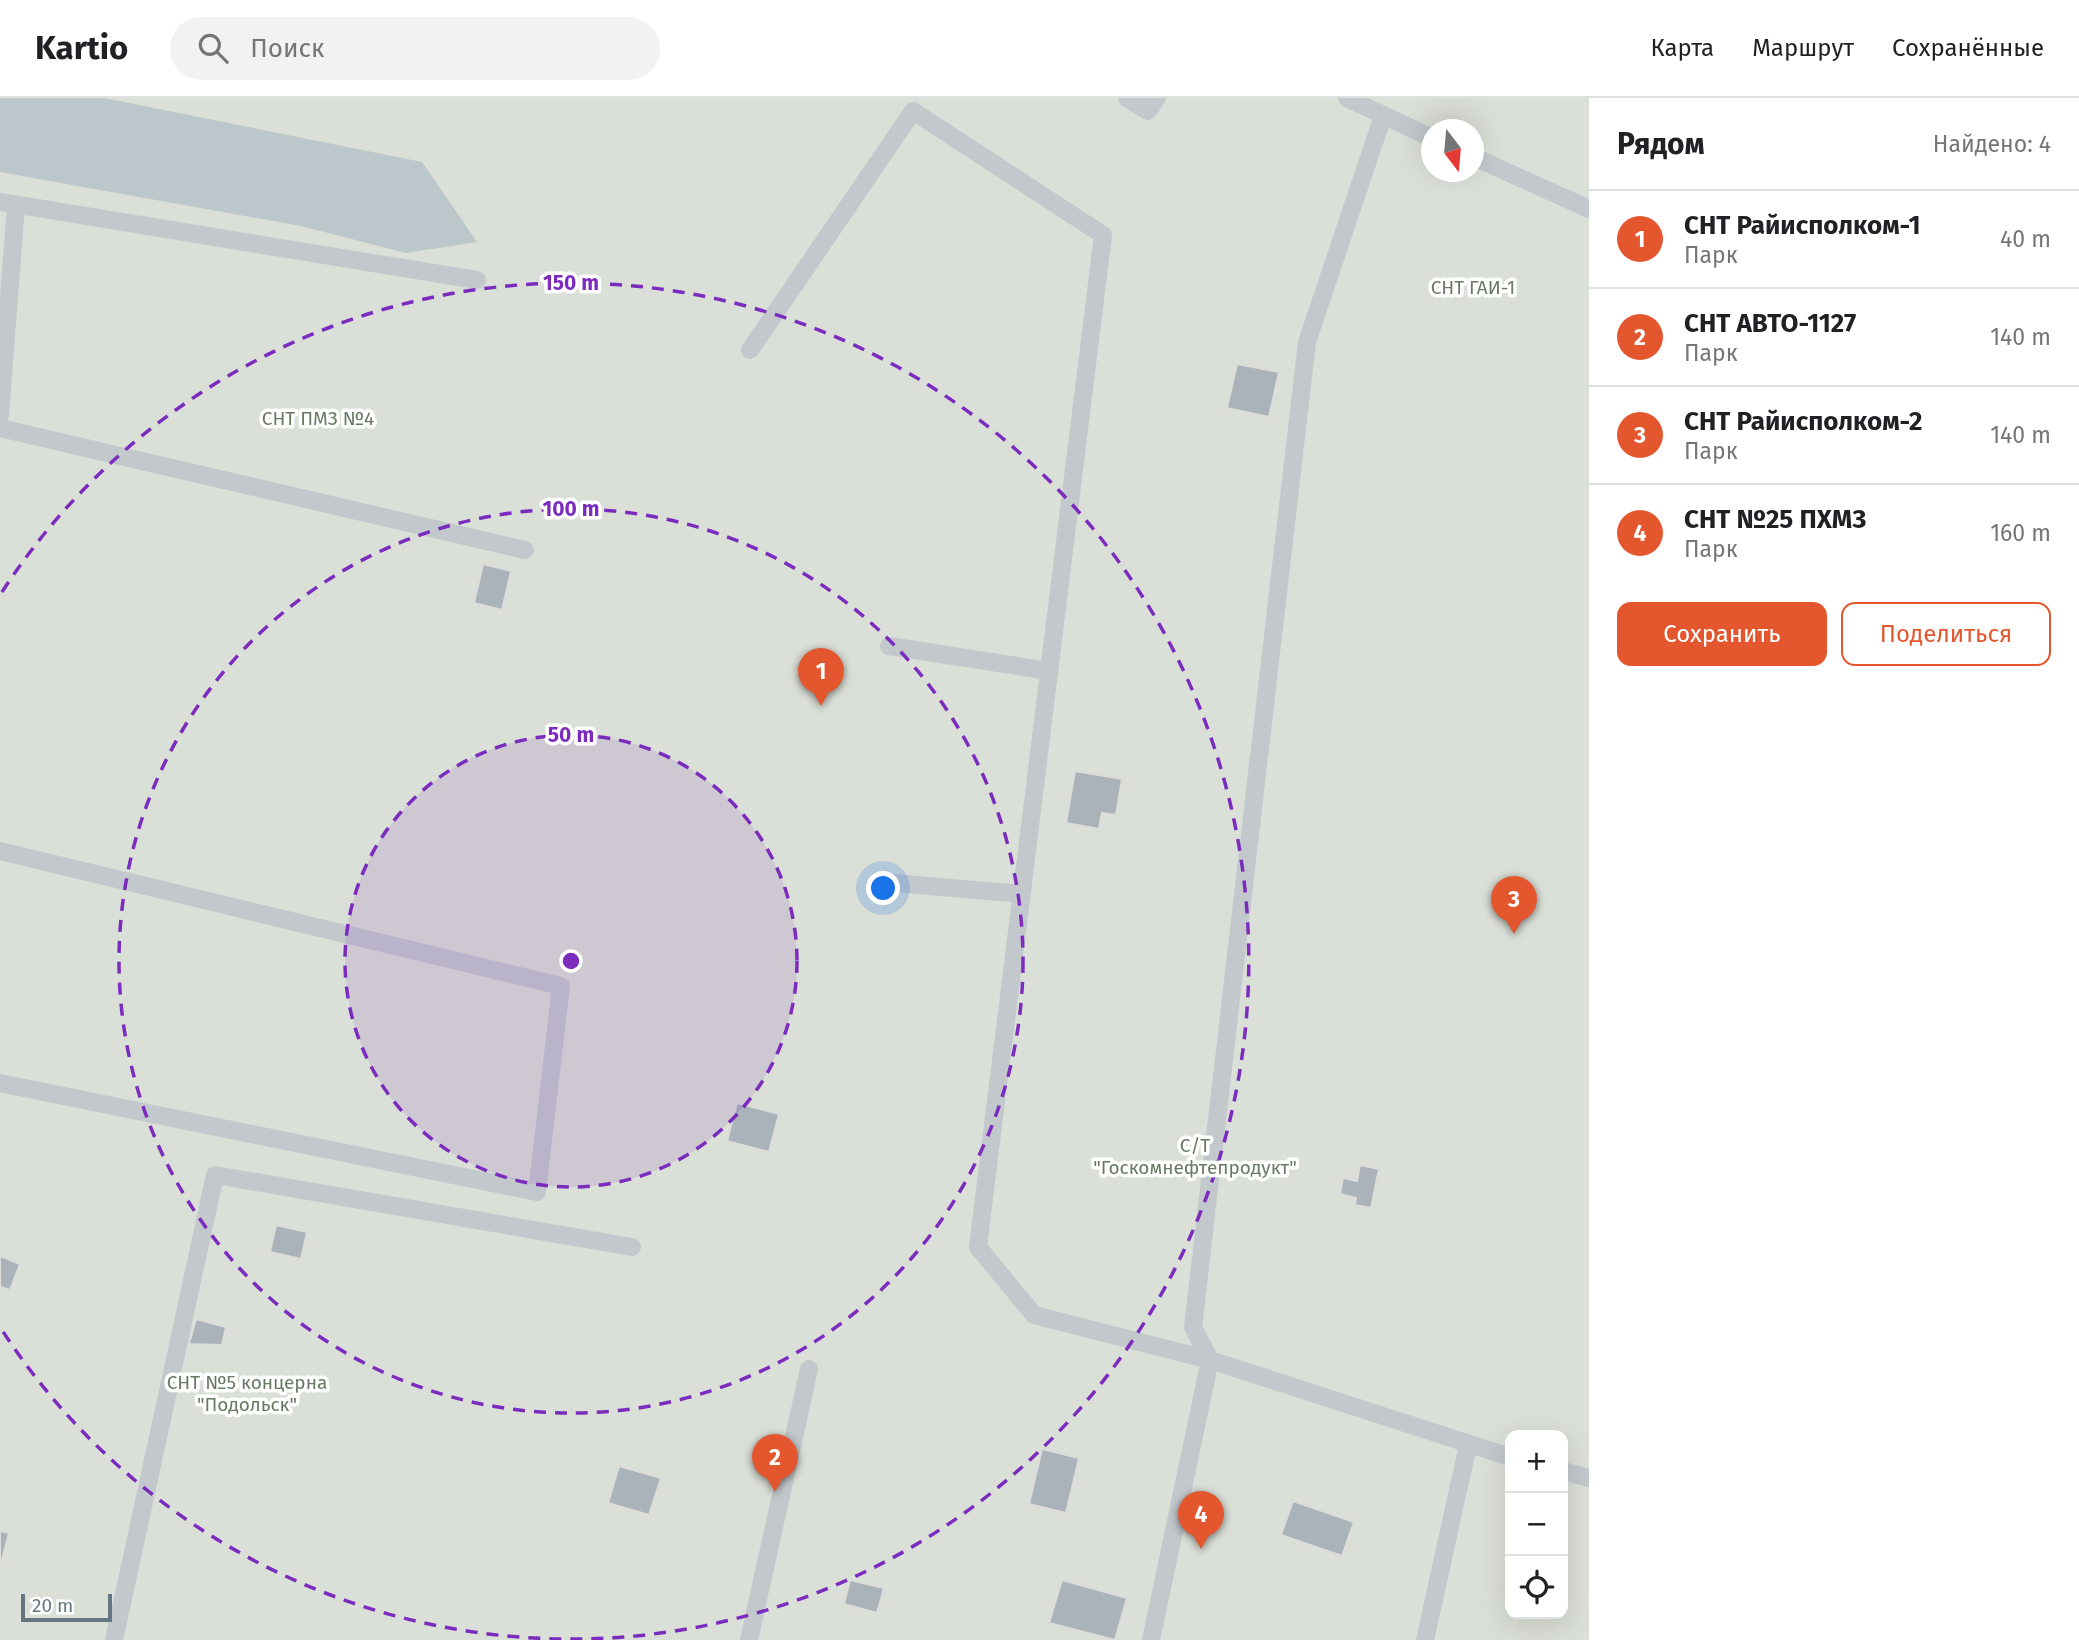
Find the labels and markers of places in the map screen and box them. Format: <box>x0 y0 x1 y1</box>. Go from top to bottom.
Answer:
pin: 1 <box>798 648 844 706</box>
pin: 3 <box>1491 876 1537 934</box>
centre of rings <box>559 949 583 973</box>
pin: 2 <box>752 1434 798 1492</box>
pin: 4 <box>1178 1491 1224 1549</box>

